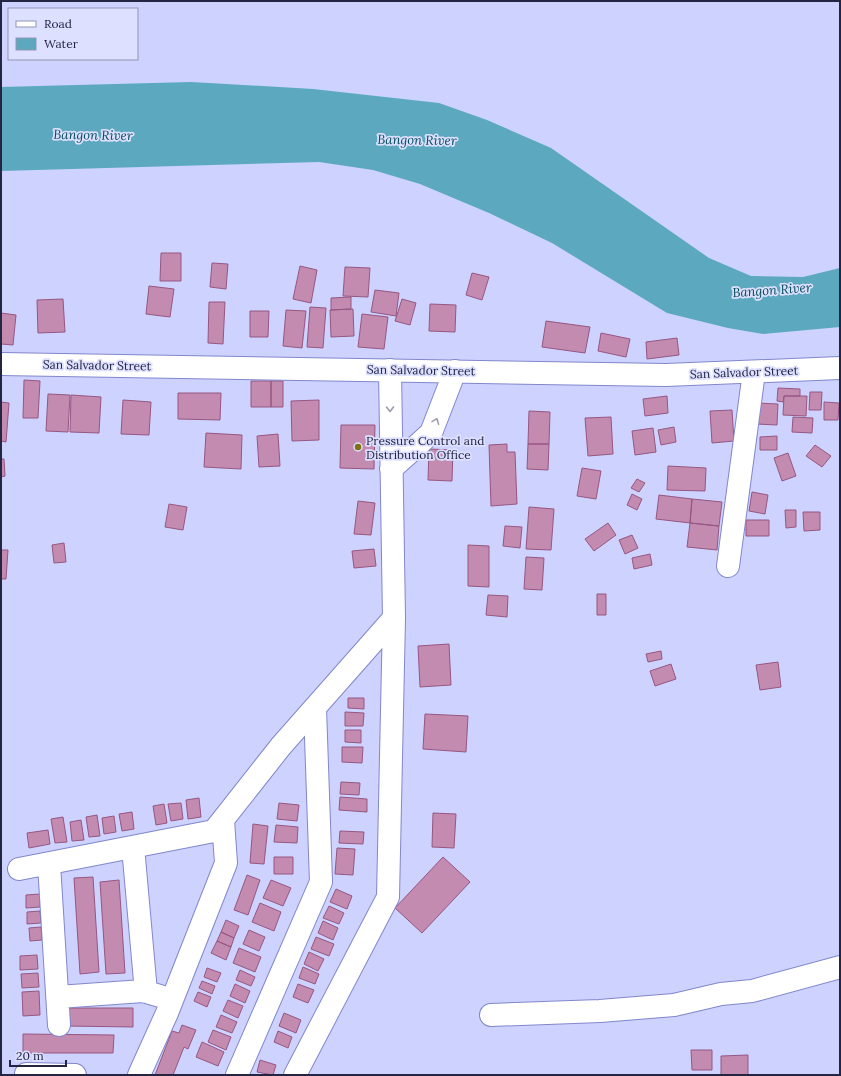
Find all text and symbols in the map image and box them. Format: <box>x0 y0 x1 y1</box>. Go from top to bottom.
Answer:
legend <box>8 8 138 60</box>
text: Road <box>44 16 72 31</box>
text: Water <box>44 36 79 51</box>
water label: Bangon River <box>53 126 133 144</box>
water label: Bangon River <box>377 131 457 149</box>
water label: Bangon River <box>732 279 812 301</box>
street label: San Salvador Street <box>43 357 152 373</box>
street label: San Salvador Street <box>367 362 476 378</box>
street label: San Salvador Street <box>690 363 799 381</box>
one-way arrow <box>386 406 394 412</box>
one-way arrow <box>431 417 439 424</box>
place label: Pressure Control and Distribution Office <box>366 433 484 462</box>
marker: Pressure Control and Distribution Office <box>353 442 363 452</box>
scale bar <box>10 1042 66 1068</box>
text: 20 m <box>16 1048 44 1063</box>

